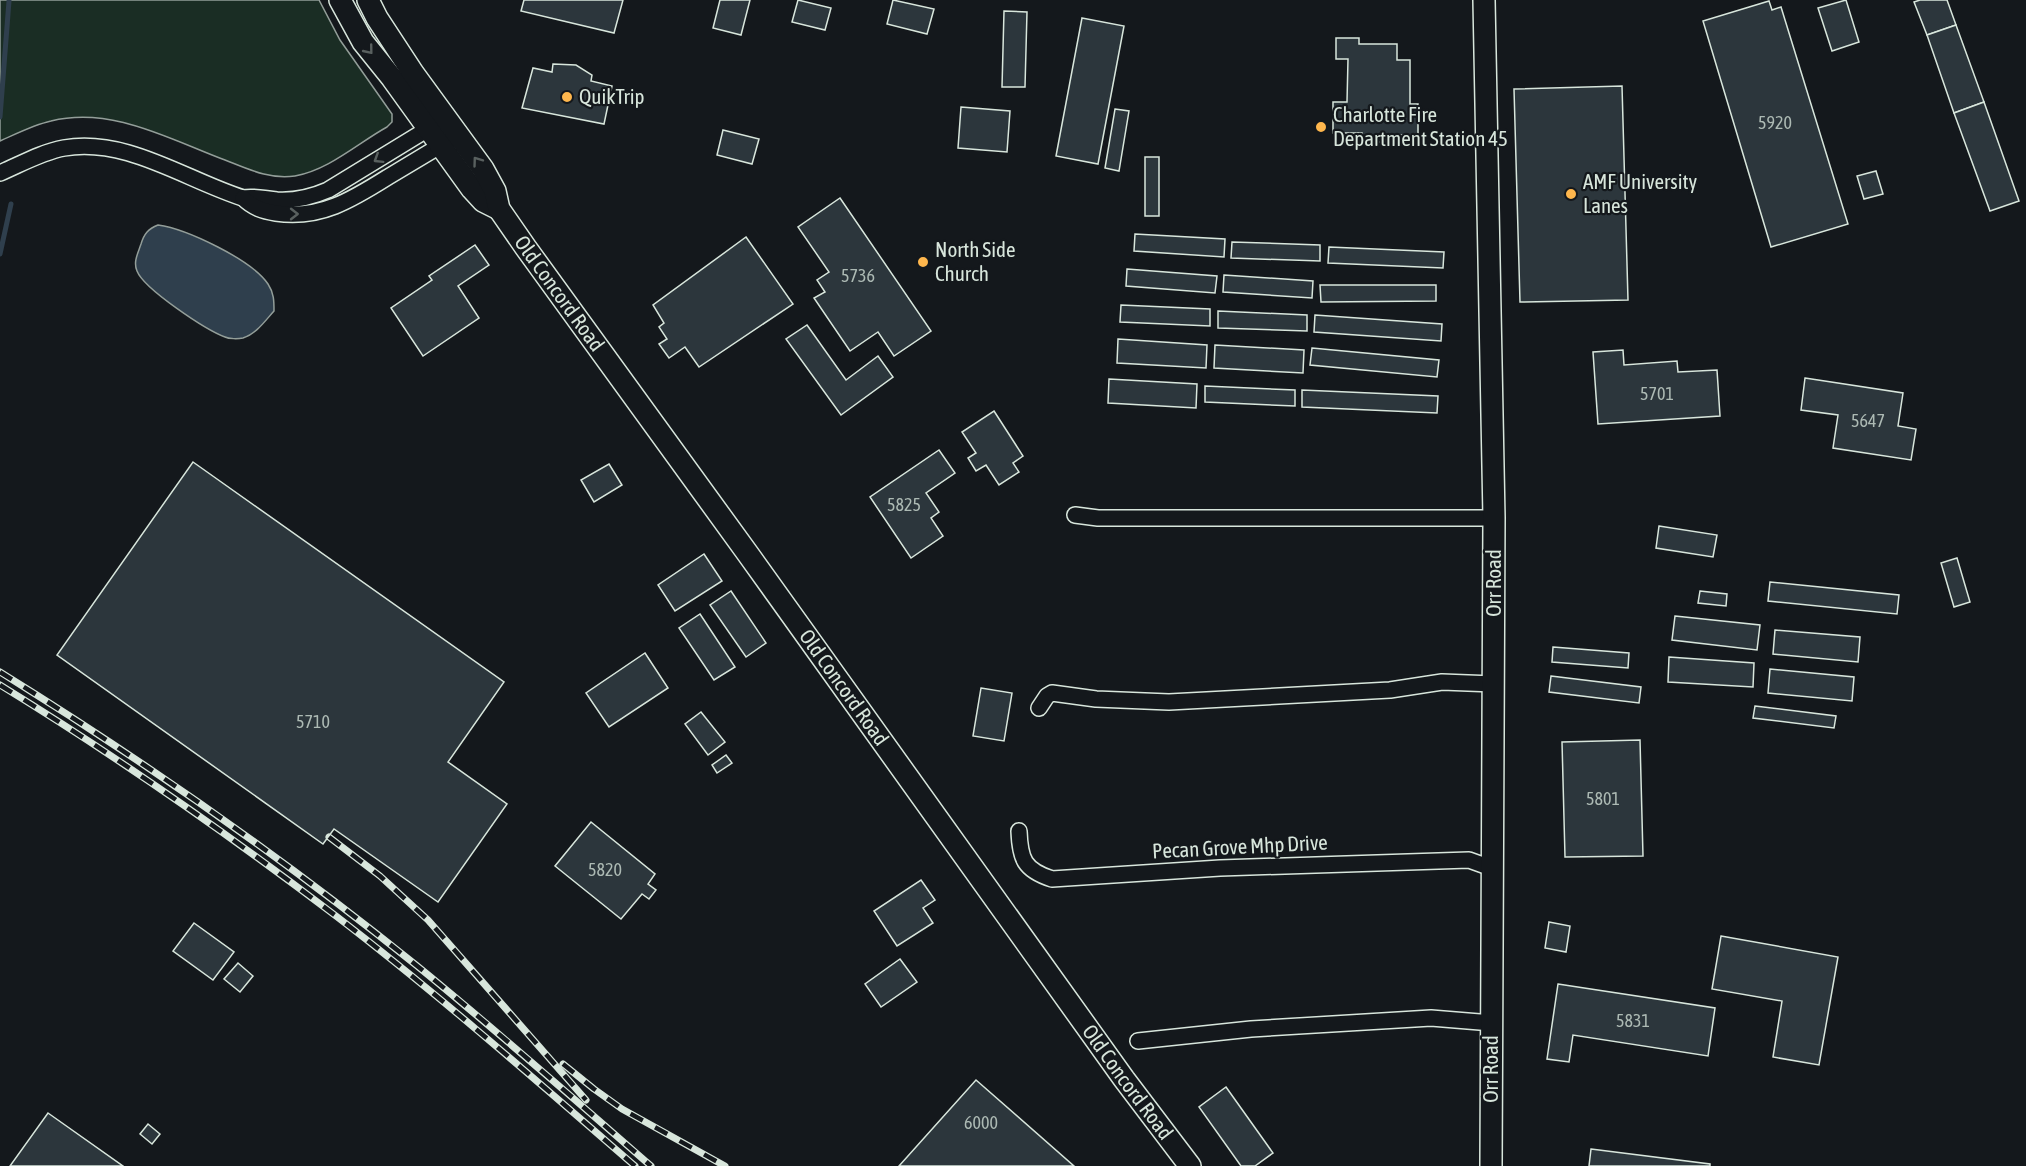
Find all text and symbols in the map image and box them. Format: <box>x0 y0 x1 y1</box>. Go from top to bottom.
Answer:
one-way arrow <box>362 43 373 54</box>
place label: QuikTrip <box>579 84 644 108</box>
marker: QuikTrip <box>560 90 574 104</box>
place label: Charlotte Fire Department Station 45 <box>1333 102 1508 150</box>
house number: 5920 <box>1758 112 1792 133</box>
marker: Charlotte Fire Department Station 45 <box>1314 120 1328 134</box>
one-way arrow <box>374 152 385 163</box>
one-way arrow <box>473 156 484 167</box>
place label: AMF University Lanes <box>1583 169 1698 217</box>
marker: AMF University Lanes <box>1564 187 1578 201</box>
one-way arrow <box>289 208 298 220</box>
street label: Old Concord Road <box>510 231 610 355</box>
place label: North Side Church <box>935 237 1016 285</box>
marker: North Side Church <box>916 255 930 269</box>
house number: 5736 <box>841 265 875 286</box>
house number: 5701 <box>1640 383 1674 404</box>
house number: 5647 <box>1851 410 1885 431</box>
house number: 5825 <box>887 494 921 515</box>
street label: Orr Road <box>1481 549 1505 617</box>
street label: Old Concord Road <box>795 624 894 750</box>
house number: 5710 <box>296 711 330 732</box>
house number: 5801 <box>1586 788 1620 809</box>
street label: Pecan Grove Mhp Drive <box>1152 829 1328 863</box>
house number: 5820 <box>588 859 622 880</box>
house number: 5831 <box>1616 1010 1650 1031</box>
street label: Old Concord Road <box>1078 1020 1178 1144</box>
street label: Orr Road <box>1478 1035 1502 1103</box>
house number: 6000 <box>964 1112 998 1133</box>

